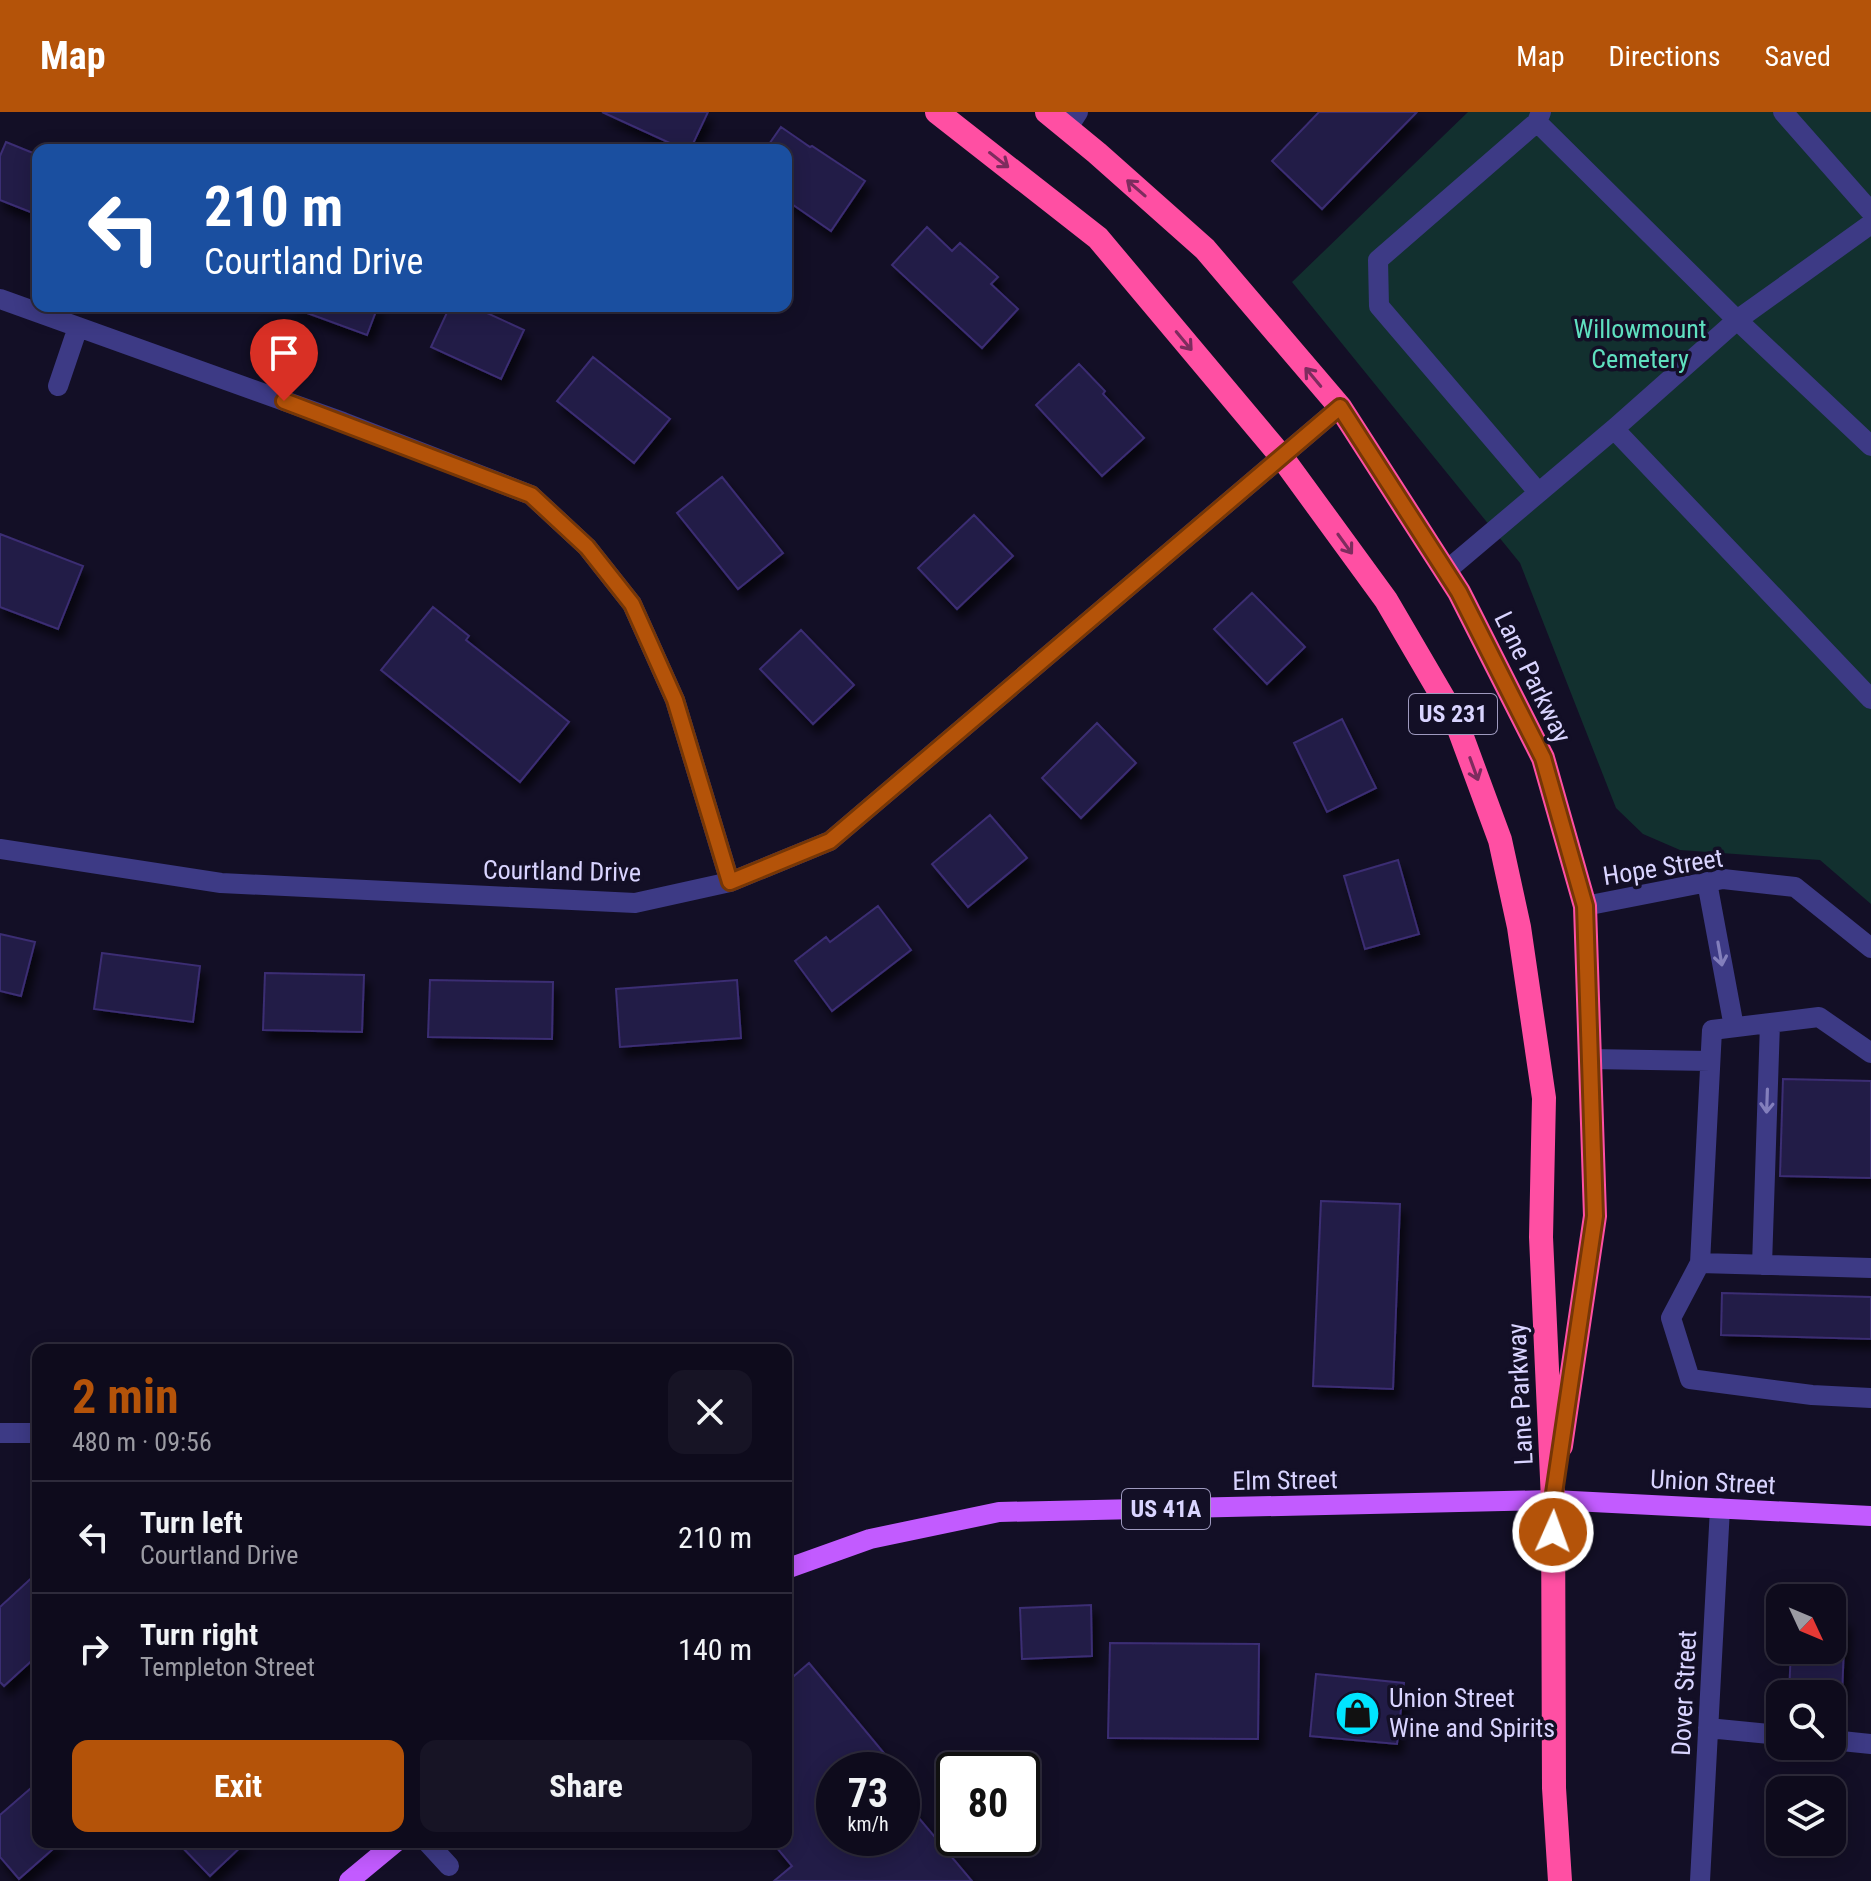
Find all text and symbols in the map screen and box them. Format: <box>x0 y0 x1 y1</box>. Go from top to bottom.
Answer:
text: Map <box>40 34 106 78</box>
text: Map <box>1516 40 1565 73</box>
text: Directions <box>1609 40 1720 73</box>
text: Saved <box>1764 40 1831 73</box>
one-way arrow <box>988 152 1009 169</box>
text: 210 m <box>204 174 343 240</box>
icon: left <box>72 176 176 280</box>
one-way arrow <box>1126 179 1146 197</box>
text: Courtland Drive <box>204 241 423 283</box>
park label: Willowmount Cemetery <box>1573 314 1707 374</box>
pin <box>250 319 318 401</box>
one-way arrow <box>1175 330 1193 351</box>
icon: arrive <box>262 331 306 375</box>
one-way arrow <box>1304 367 1322 387</box>
one-way arrow <box>1337 533 1354 555</box>
street label: Lane Parkway <box>1488 607 1578 748</box>
road number: US 231 <box>1409 694 1497 734</box>
one-way arrow <box>1468 756 1482 781</box>
street label: Hope Street <box>1601 843 1725 891</box>
street label: Courtland Drive <box>483 855 641 887</box>
one-way arrow <box>1714 941 1729 967</box>
one-way arrow <box>1759 1087 1775 1114</box>
street label: Lane Parkway <box>1501 1322 1539 1466</box>
text: 2 min <box>72 1368 179 1425</box>
button: close <box>668 1370 752 1454</box>
text: 480 m · 09:56 <box>72 1427 212 1457</box>
street label: Elm Street <box>1232 1464 1338 1496</box>
street label: Union Street <box>1649 1464 1777 1500</box>
road number: US 41A <box>1122 1489 1210 1529</box>
position arrow <box>1511 1490 1595 1574</box>
text: Turn left <box>140 1505 243 1540</box>
icon: left <box>72 1515 116 1559</box>
text: 210 m <box>678 1520 752 1555</box>
text: Courtland Drive <box>140 1540 298 1570</box>
north arrow <box>1766 1584 1846 1664</box>
map controls <box>1766 1584 1846 1856</box>
text: Turn right <box>140 1617 258 1652</box>
icon: right <box>72 1627 116 1671</box>
street label: Dover Street <box>1666 1629 1702 1757</box>
text: 140 m <box>678 1632 752 1667</box>
text: Templeton Street <box>140 1652 315 1682</box>
button: search <box>1766 1680 1846 1760</box>
place label: Union Street Wine and Spirits <box>1389 1683 1555 1743</box>
shop icon: Union Street Wine and Spirits <box>1334 1689 1382 1737</box>
button: Exit <box>72 1740 404 1832</box>
button: Share <box>420 1740 752 1832</box>
speed limit sign: 80 <box>936 1752 1040 1856</box>
text: 73 <box>848 1770 888 1817</box>
button: layers <box>1766 1776 1846 1856</box>
text: km/h <box>847 1812 889 1836</box>

